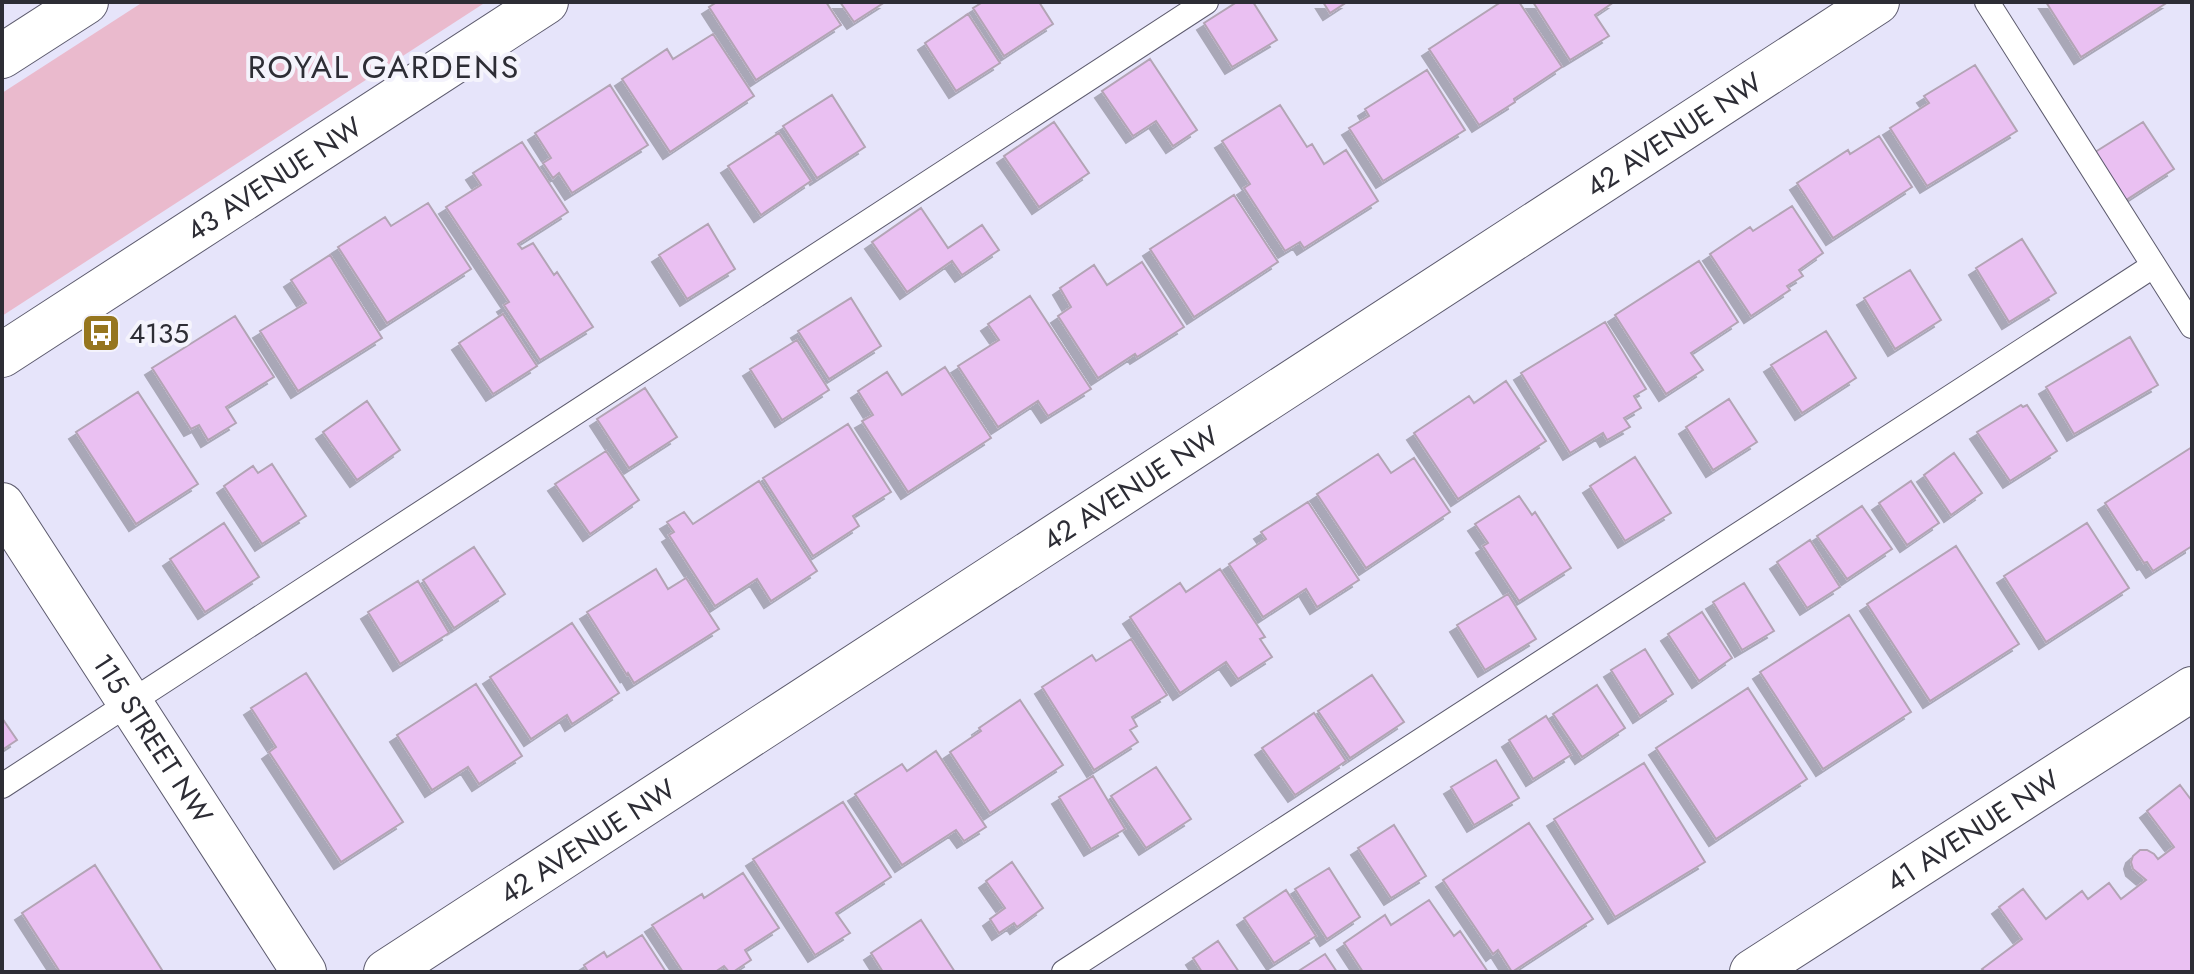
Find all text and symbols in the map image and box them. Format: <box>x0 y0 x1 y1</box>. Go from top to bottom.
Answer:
district label: ROYAL GARDENS <box>248 44 520 90</box>
street label: 42 AVENUE NW <box>1577 62 1770 207</box>
street label: 43 AVENUE NW <box>178 106 370 251</box>
bus stop icon: 4135 <box>80 312 122 354</box>
place label: 4135 <box>129 313 189 354</box>
street label: 42 AVENUE NW <box>1034 415 1227 560</box>
street label: 115 STREET NW <box>83 645 223 832</box>
street label: 41 AVENUE NW <box>1877 759 2068 901</box>
street label: 42 AVENUE NW <box>491 769 684 914</box>

